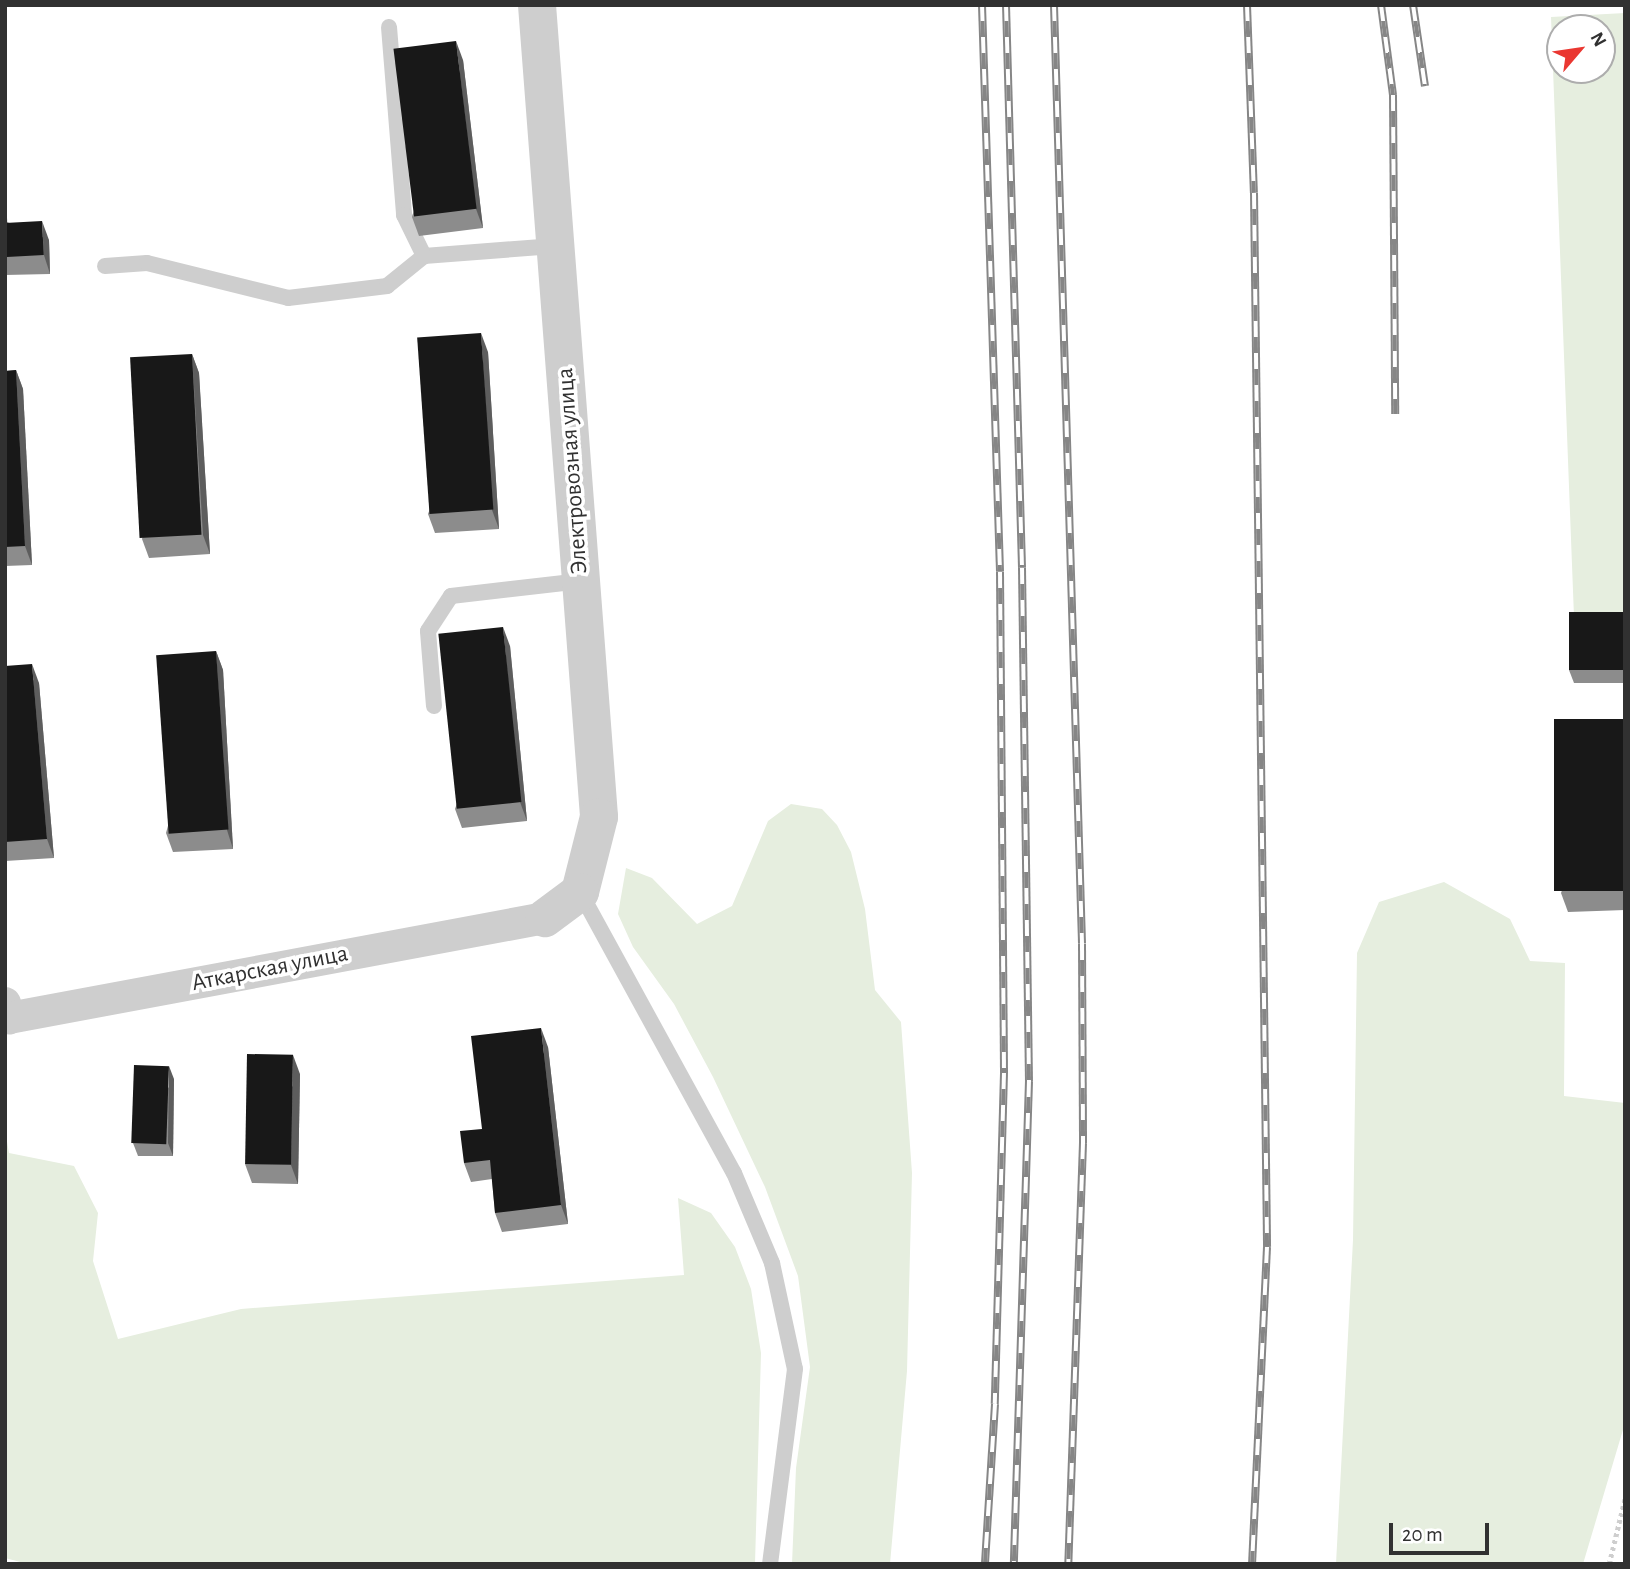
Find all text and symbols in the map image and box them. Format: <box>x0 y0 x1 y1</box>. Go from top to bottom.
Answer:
north arrow <box>1546 14 1616 84</box>
text: N <box>1587 29 1610 50</box>
street label: Электровозная улица <box>551 367 595 575</box>
street label: Аткарская улица <box>189 940 351 998</box>
scale bar <box>1392 1510 1492 1554</box>
text: 20 m <box>1402 1524 1443 1545</box>

